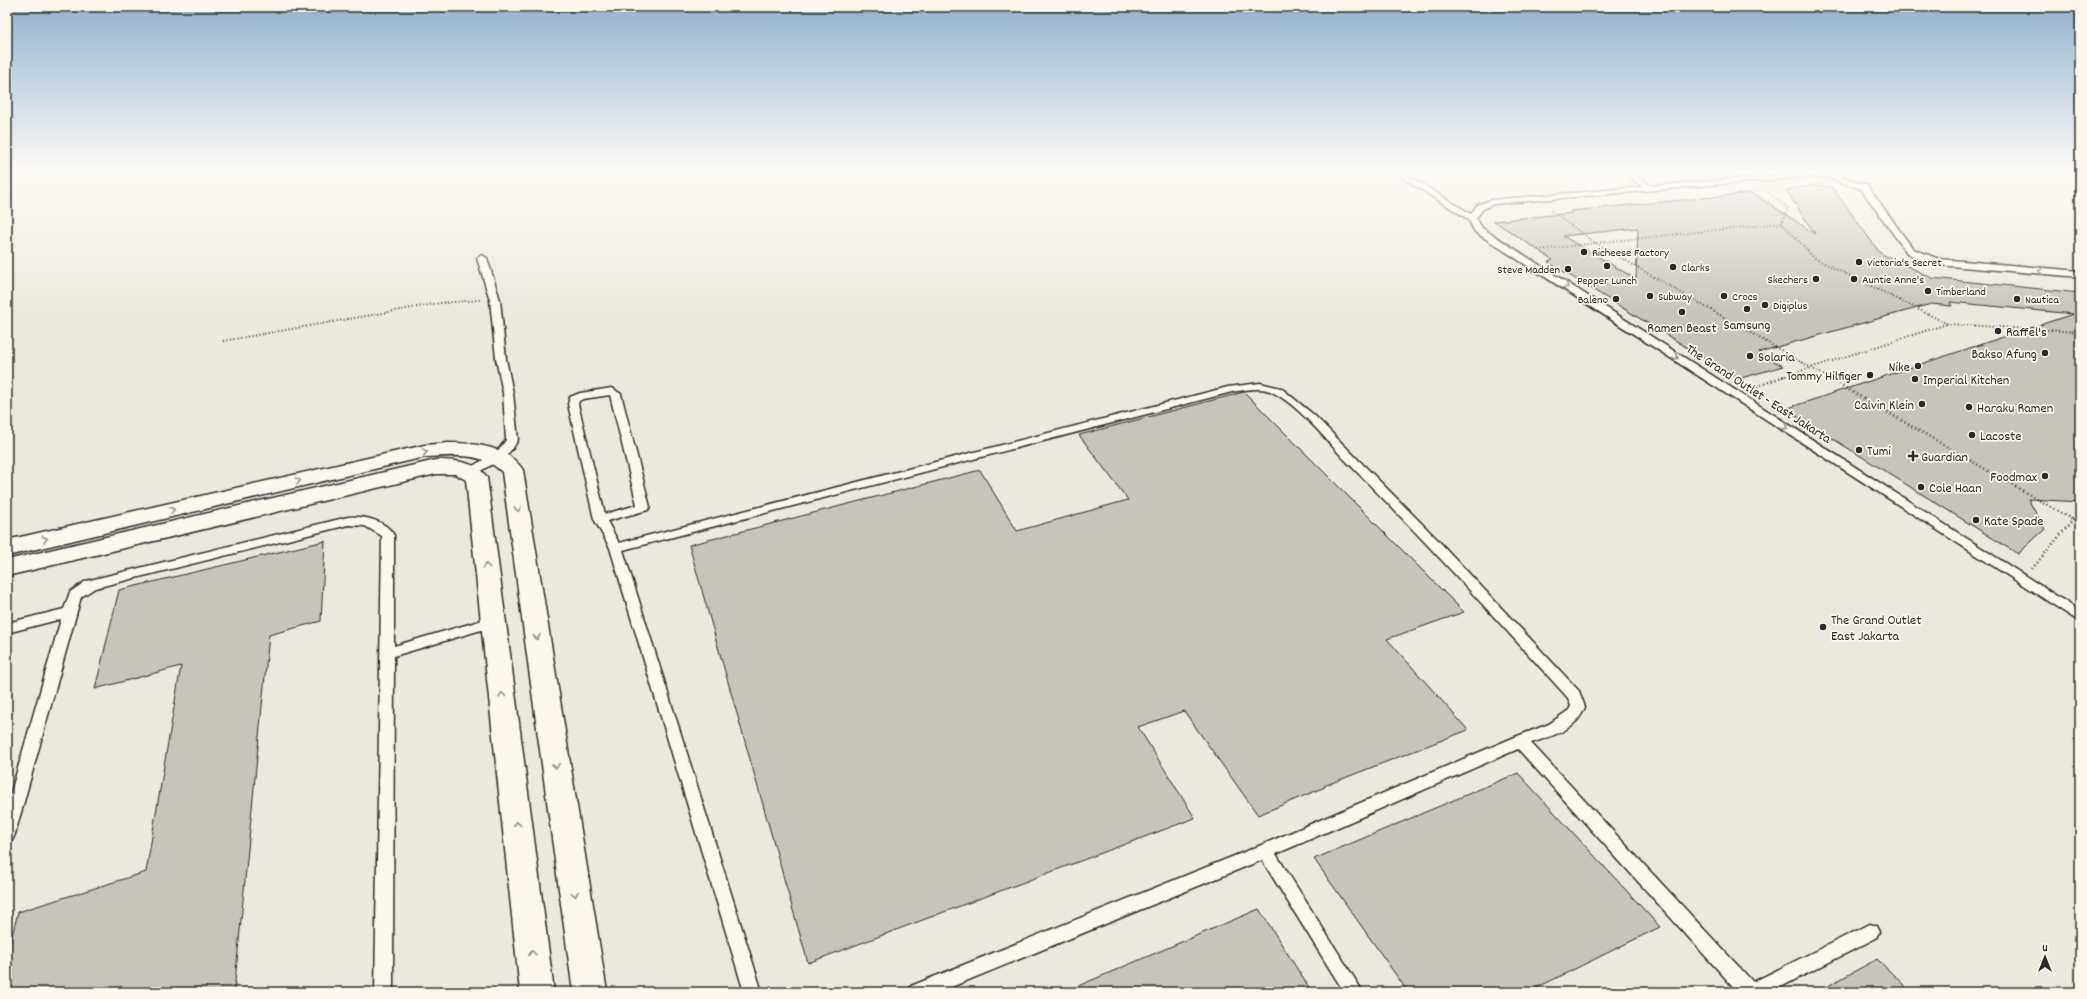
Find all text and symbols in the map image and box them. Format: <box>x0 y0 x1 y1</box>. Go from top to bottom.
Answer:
place label: Richeese Factory <box>1592 245 1670 262</box>
marker: Richeese Factory <box>1579 247 1589 257</box>
place label: Victoria's Secret <box>1867 255 1942 272</box>
marker: Victoria's Secret <box>1854 257 1864 267</box>
place label: Clarks <box>1681 260 1710 277</box>
marker: Pepper Lunch <box>1602 261 1612 271</box>
place label: Steve Madden <box>1497 262 1560 279</box>
marker: Clarks <box>1668 262 1678 272</box>
marker: Steve Madden <box>1563 264 1573 274</box>
one-way arrow <box>2038 267 2044 276</box>
place label: Skechers <box>1767 272 1808 289</box>
place label: Auntie Anne's <box>1862 272 1924 289</box>
place label: Pepper Lunch <box>1577 273 1637 290</box>
marker: Skechers <box>1811 274 1821 284</box>
marker: Auntie Anne's <box>1849 274 1859 284</box>
one-way arrow <box>1562 282 1569 289</box>
place label: Timberland <box>1936 284 1986 301</box>
marker: Timberland <box>1923 286 1933 296</box>
place label: Subway <box>1658 289 1693 306</box>
place label: Crocs <box>1732 289 1758 306</box>
marker: Subway <box>1645 291 1655 301</box>
marker: Crocs <box>1719 291 1729 301</box>
place label: Baleno <box>1578 292 1608 309</box>
place label: Nautica <box>2025 292 2059 309</box>
marker: Baleno <box>1611 294 1621 304</box>
marker: Nautica <box>2012 294 2022 304</box>
place label: Digiplus <box>1773 298 1807 315</box>
marker: Digiplus <box>1760 300 1770 310</box>
marker: Samsung <box>1742 304 1752 314</box>
marker: Ramen Beast <box>1677 307 1687 317</box>
place label: Samsung <box>1724 316 1770 336</box>
place label: Ramen Beast <box>1647 319 1717 339</box>
place label: Raffel's <box>2006 323 2047 343</box>
marker: Raffel's <box>1993 326 2003 336</box>
street label: The Grand Outlet - East Jakarta <box>1681 340 1835 449</box>
place label: Bakso Afung <box>1972 345 2037 365</box>
place label: Solaria <box>1758 348 1795 368</box>
marker: Bakso Afung <box>2040 348 2050 358</box>
marker: Solaria <box>1745 351 1755 361</box>
one-way arrow <box>1671 352 1678 359</box>
place label: Nike <box>1889 358 1910 378</box>
marker: Nike <box>1913 361 1923 371</box>
place label: Tommy Hilfiger <box>1786 367 1863 387</box>
marker: Tommy Hilfiger <box>1865 370 1875 380</box>
place label: Imperial Kitchen <box>1923 371 2009 391</box>
marker: Imperial Kitchen <box>1910 374 1920 384</box>
place label: Calvin Klein <box>1854 396 1914 416</box>
marker: Calvin Klein <box>1917 399 1927 409</box>
place label: Haraku Ramen <box>1977 399 2053 419</box>
marker: Haraku Ramen <box>1964 402 1974 412</box>
one-way arrow <box>1781 422 1788 430</box>
place label: Lacoste <box>1980 427 2021 447</box>
marker: Lacoste <box>1967 430 1977 440</box>
place label: Tumi <box>1867 442 1891 462</box>
marker: Tumi <box>1854 445 1864 455</box>
one-way arrow <box>422 448 428 457</box>
place label: Guardian <box>1921 448 1968 468</box>
marker: Guardian <box>1908 451 1918 461</box>
place label: Foodmax <box>1990 468 2037 488</box>
marker: Foodmax <box>2040 471 2050 481</box>
one-way arrow <box>295 477 301 485</box>
place label: Cole Haan <box>1929 479 1982 499</box>
marker: Cole Haan <box>1916 482 1926 492</box>
one-way arrow <box>513 505 522 512</box>
one-way arrow <box>168 506 175 515</box>
place label: Kate Spade <box>1984 512 2044 532</box>
marker: Kate Spade <box>1971 515 1981 525</box>
one-way arrow <box>42 536 48 544</box>
one-way arrow <box>482 563 491 569</box>
place label: The Grand Outlet East Jakarta <box>1831 611 1921 647</box>
marker: The Grand Outlet East Jakarta <box>1818 622 1828 632</box>
one-way arrow <box>532 634 541 640</box>
one-way arrow <box>497 692 506 698</box>
one-way arrow <box>551 763 560 769</box>
one-way arrow <box>513 821 522 827</box>
one-way arrow <box>571 891 579 897</box>
north arrow <box>2025 937 2065 977</box>
text: U <box>2042 941 2048 957</box>
one-way arrow <box>528 950 537 956</box>

